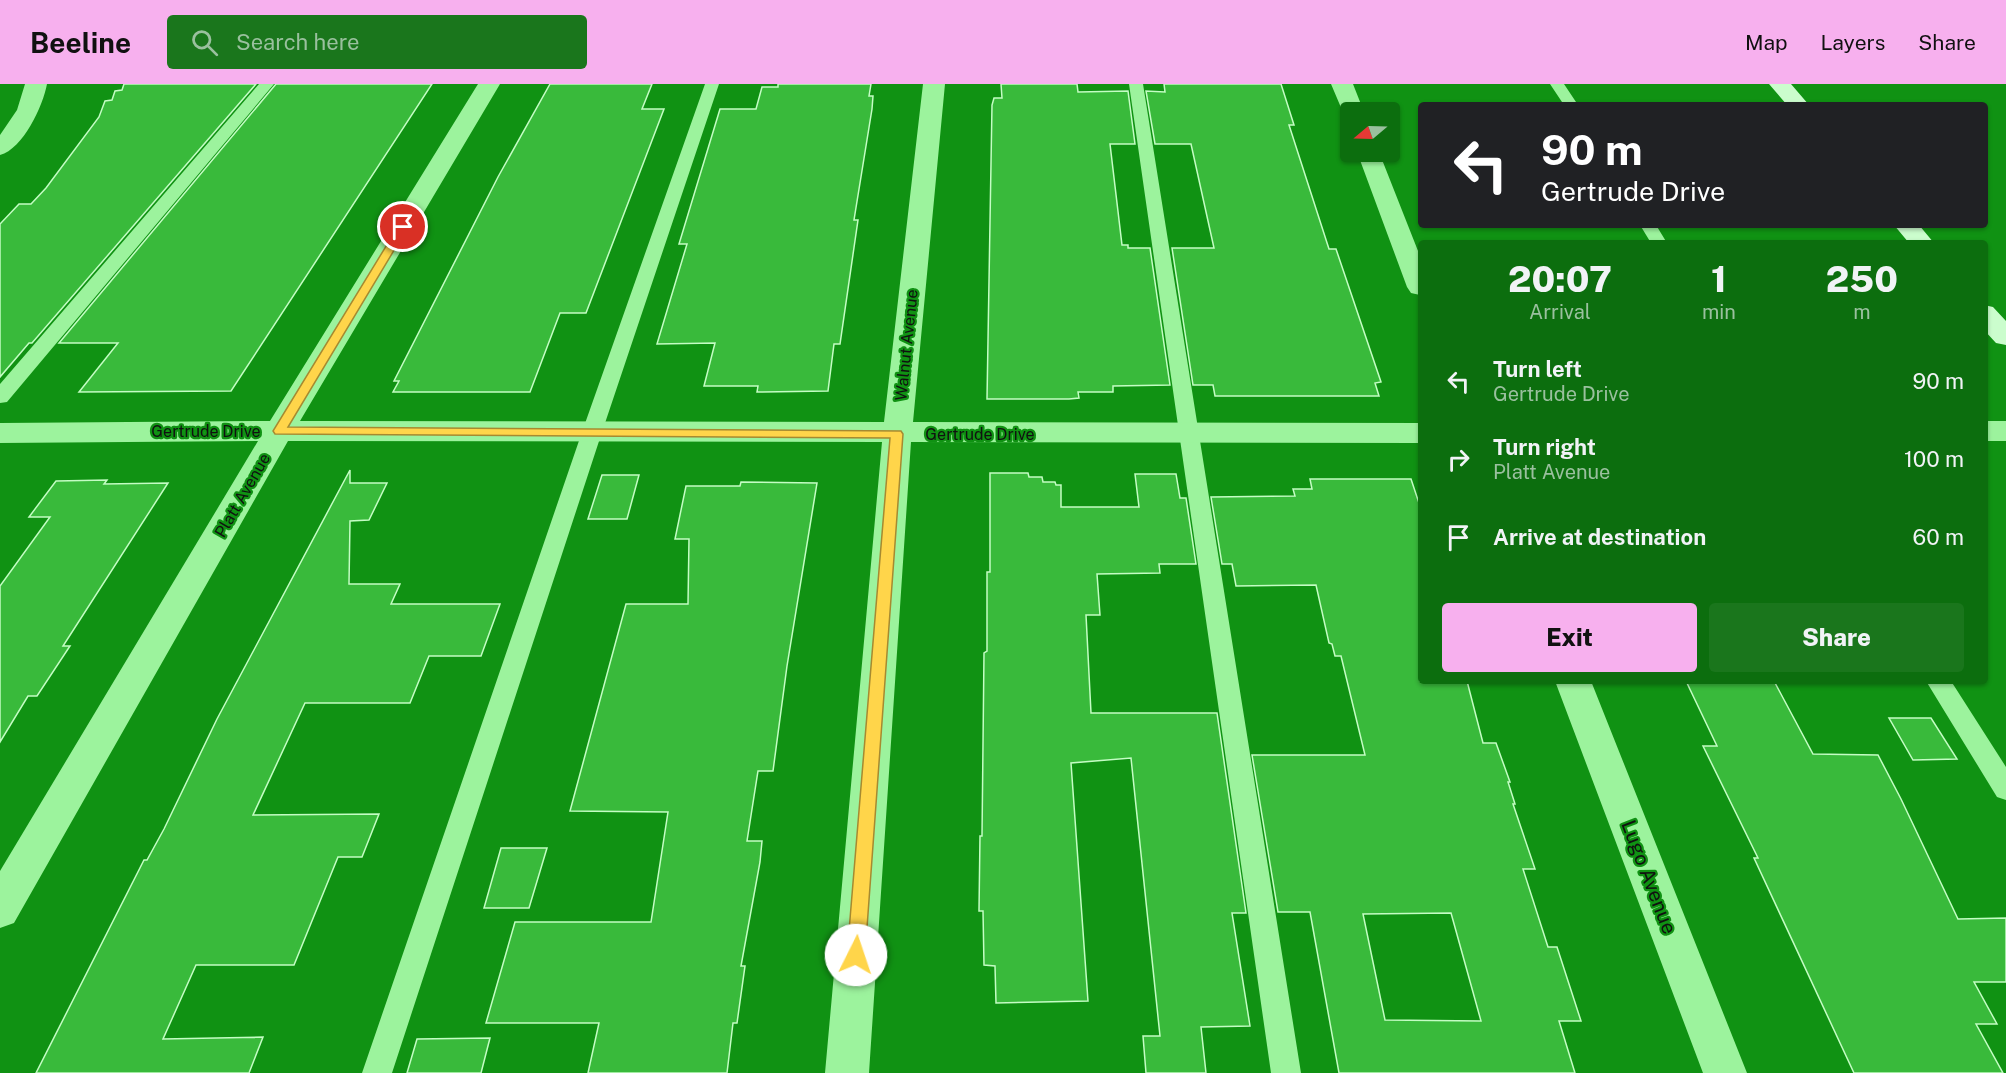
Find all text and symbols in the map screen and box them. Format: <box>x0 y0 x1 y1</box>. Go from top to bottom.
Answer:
search box <box>167 15 587 69</box>
text: Beeline <box>30 26 131 59</box>
icon: search <box>188 26 221 59</box>
text: Search here <box>236 29 360 55</box>
text: Map <box>1745 30 1788 55</box>
text: Layers <box>1821 30 1885 55</box>
text: Share <box>1918 30 1976 55</box>
north arrow <box>1340 102 1400 162</box>
map controls <box>1340 102 1400 162</box>
text: 90 m <box>1541 125 1643 174</box>
icon: left <box>1442 126 1520 204</box>
text: Gertrude Drive <box>1541 175 1725 207</box>
pin <box>377 201 428 252</box>
icon: arrive <box>386 210 419 243</box>
text: 20:07 <box>1508 258 1612 300</box>
text: 1 <box>1711 258 1727 300</box>
text: 250 <box>1826 258 1898 300</box>
street label: Walnut Avenue <box>891 288 922 402</box>
text: Arrival <box>1529 300 1591 324</box>
text: min <box>1702 300 1736 324</box>
text: m <box>1853 300 1871 324</box>
text: Turn left <box>1493 356 1582 382</box>
icon: left <box>1442 365 1475 398</box>
text: 90 m <box>1913 368 1964 394</box>
text: Gertrude Drive <box>1493 382 1630 406</box>
street label: Gertrude Drive <box>151 422 261 441</box>
street label: Gertrude Drive <box>925 425 1035 444</box>
text: Turn right <box>1493 434 1596 460</box>
icon: right <box>1442 443 1475 476</box>
text: 100 m <box>1904 446 1964 472</box>
street label: Platt Avenue <box>211 450 274 541</box>
text: Platt Avenue <box>1493 460 1610 484</box>
icon: arrive <box>1442 521 1475 554</box>
text: Arrive at destination <box>1493 524 1706 550</box>
text: 60 m <box>1913 524 1964 550</box>
button: Exit <box>1442 603 1697 672</box>
button: Share <box>1709 603 1964 672</box>
street label: Lugo Avenue <box>1616 817 1682 937</box>
position arrow <box>824 923 888 987</box>

